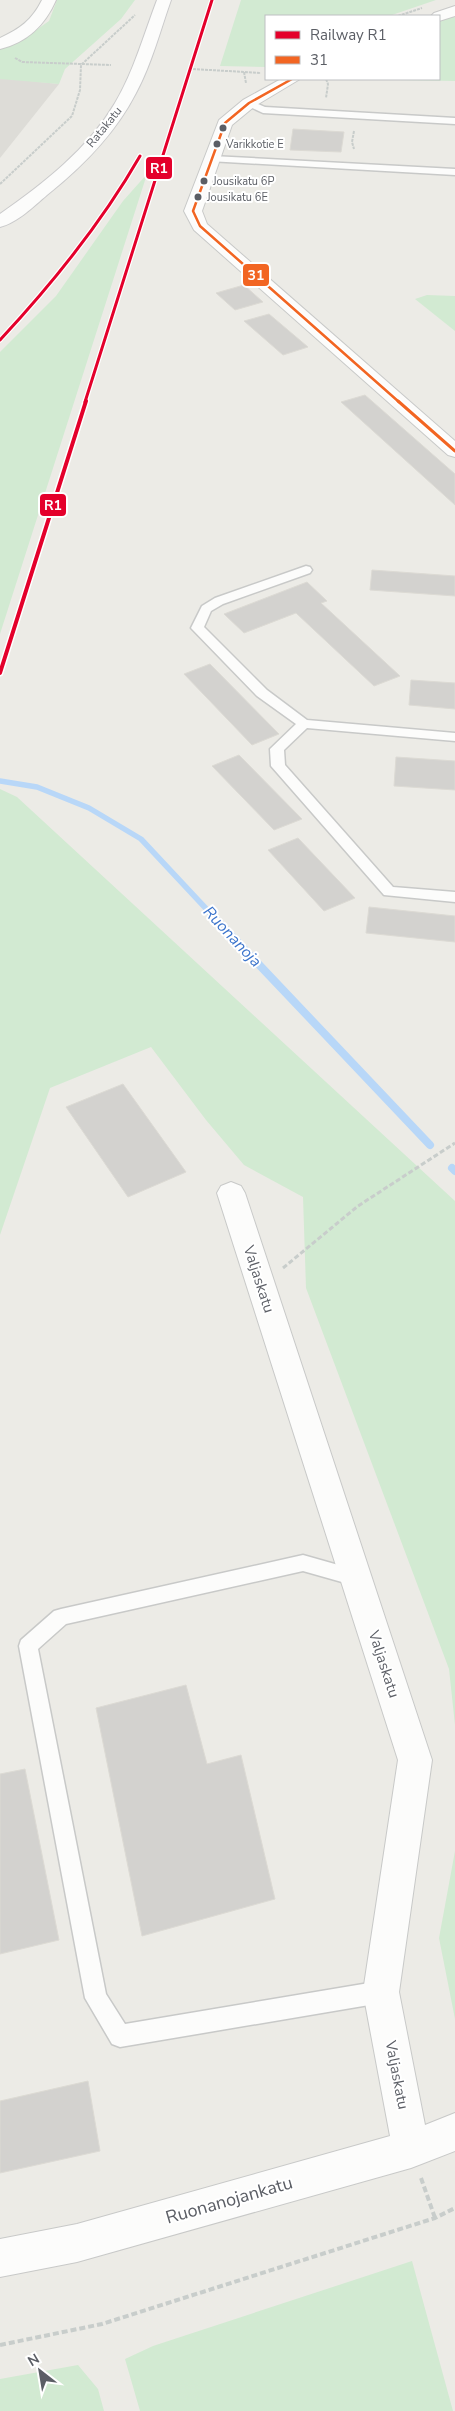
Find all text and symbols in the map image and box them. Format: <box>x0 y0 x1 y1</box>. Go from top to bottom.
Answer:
legend <box>265 15 440 80</box>
text: Railway R1 <box>310 25 387 45</box>
text: 31 <box>310 50 328 70</box>
street label: Ratakatu <box>83 103 125 151</box>
unlabelled marker <box>218 123 228 133</box>
place label: Varikkotie E <box>225 137 284 152</box>
marker: Varikkotie E <box>212 139 222 149</box>
line badge: R1 <box>145 156 173 180</box>
text: R1 <box>150 159 168 178</box>
place label: Jousikatu 6P <box>212 174 274 189</box>
marker: Jousikatu 6P <box>199 176 209 186</box>
place label: Jousikatu 6E <box>206 190 268 205</box>
marker: Jousikatu 6E <box>193 192 203 202</box>
line badge: 31 <box>242 263 270 287</box>
text: 31 <box>248 266 264 285</box>
line badge: R1 <box>39 493 67 517</box>
text: R1 <box>44 496 62 515</box>
water label: Ruonanoja <box>198 901 266 972</box>
street label: Valjaskatu <box>238 1242 279 1315</box>
street label: Valjaskatu <box>363 1627 404 1700</box>
street label: Valjaskatu <box>380 2038 413 2111</box>
street label: Ruonanojankatu <box>163 2170 295 2230</box>
north arrow <box>15 2346 65 2396</box>
text: N <box>24 2349 43 2371</box>

